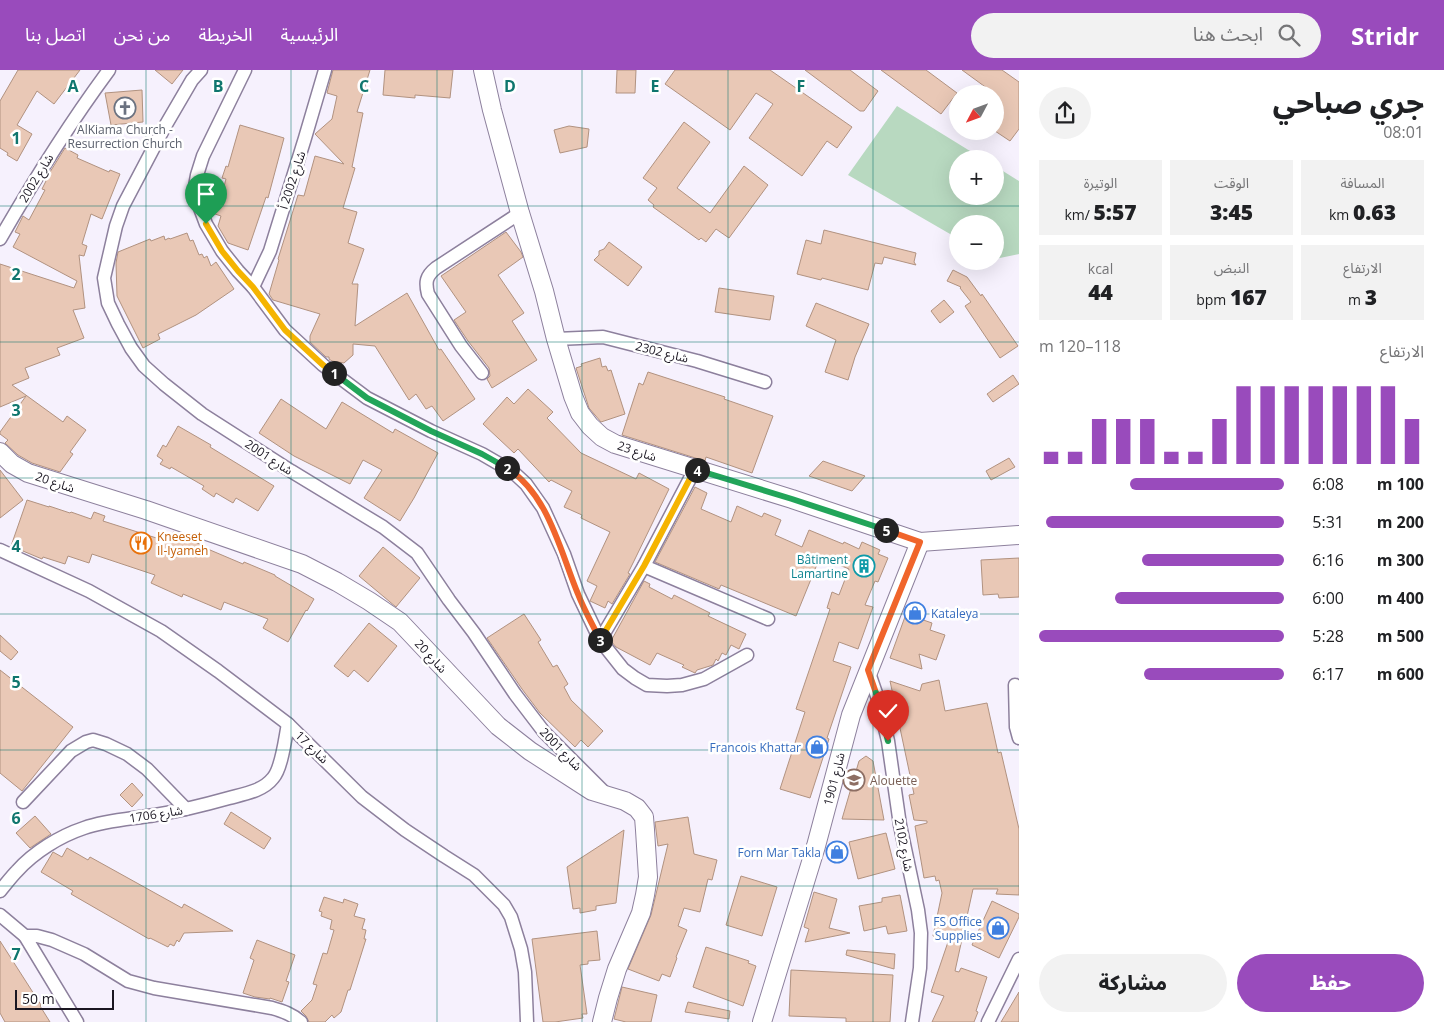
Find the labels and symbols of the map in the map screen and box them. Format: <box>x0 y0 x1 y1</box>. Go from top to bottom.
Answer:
text: A <box>67 75 79 97</box>
text: B <box>213 75 223 97</box>
text: C <box>359 75 369 97</box>
text: D <box>504 75 516 97</box>
text: E <box>651 75 660 97</box>
text: F <box>797 75 805 97</box>
north arrow <box>949 85 1004 140</box>
church icon: AlKiama Church - Resurrection Church <box>113 96 137 120</box>
place label: AlKiama Church - Resurrection Church <box>68 121 182 152</box>
text: 1 <box>11 127 21 149</box>
street label: شارع 2002 أ <box>275 149 310 212</box>
street label: شارع 2002 <box>15 150 58 206</box>
pin <box>185 173 227 224</box>
text: 2 <box>11 263 21 285</box>
street label: شارع 2302 <box>634 337 690 368</box>
pin: 1 <box>322 360 346 386</box>
text: 3 <box>11 399 21 421</box>
street label: شارع 2001 <box>241 435 296 480</box>
street label: شارع 23 <box>615 437 659 466</box>
pin: 2 <box>494 456 520 480</box>
pin: 4 <box>684 458 710 482</box>
street label: شارع 20 <box>33 467 77 498</box>
pin: 5 <box>874 518 898 542</box>
place label: Kneeset Il-Iyameh <box>157 528 208 559</box>
restaurant icon: Kneeset Il-Iyameh <box>129 531 153 555</box>
text: 4 <box>11 535 21 557</box>
place label: Bâtiment Lamartine <box>791 551 848 582</box>
building icon: Bâtiment Lamartine <box>852 554 876 578</box>
shop icon: Kataleya <box>903 601 927 625</box>
place label: Kataleya <box>931 605 978 622</box>
pin: 3 <box>588 628 612 652</box>
street label: شارع 20 <box>410 635 451 677</box>
text: 5 <box>11 671 21 693</box>
pin <box>867 690 909 741</box>
street label: شارع 2001 <box>535 724 586 775</box>
street label: شارع 17 <box>291 727 332 768</box>
shop icon: Francois Khattar <box>805 735 829 759</box>
place label: Francois Khattar <box>710 739 801 756</box>
street label: شارع 1901 <box>819 751 850 807</box>
school or university icon: Alouette <box>842 768 866 792</box>
place label: Alouette <box>870 772 917 789</box>
street label: شارع 1706 <box>128 801 184 828</box>
text: 6 <box>11 807 21 829</box>
street label: شارع 2102 <box>890 817 917 873</box>
shop icon: Forn Mar Takla <box>825 840 849 864</box>
place label: Forn Mar Takla <box>737 844 821 861</box>
place label: FS Office Supplies <box>933 913 982 944</box>
shop icon: FS Office Supplies <box>986 916 1010 940</box>
text: 7 <box>11 943 21 965</box>
scale bar <box>15 987 114 1010</box>

